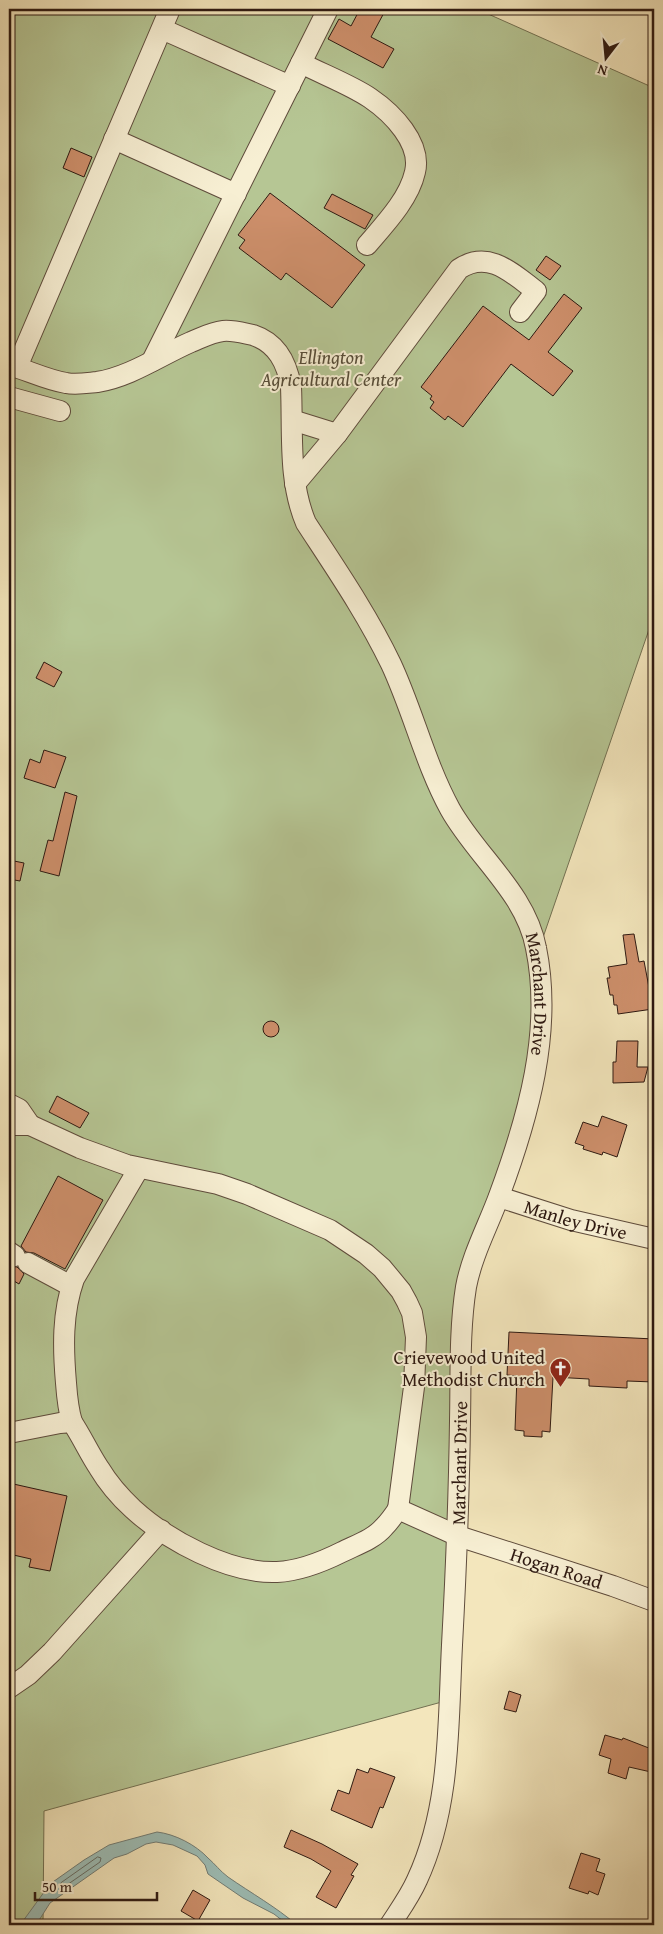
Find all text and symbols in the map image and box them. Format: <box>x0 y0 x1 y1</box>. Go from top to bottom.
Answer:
north arrow <box>580 32 630 82</box>
text: N <box>595 59 610 81</box>
park label: Ellington Agricultural Center <box>260 343 402 393</box>
street label: Marchant Drive <box>519 929 556 1058</box>
street label: Manley Drive <box>521 1192 630 1246</box>
place label: Crievewood United Methodist Church <box>393 1343 546 1393</box>
church icon: Crievewood United Methodist Church <box>549 1356 573 1387</box>
street label: Marchant Drive <box>444 1401 474 1525</box>
street label: Hogan Road <box>507 1540 607 1596</box>
scale bar <box>35 1869 158 1901</box>
text: 50 m <box>42 1876 73 1897</box>

